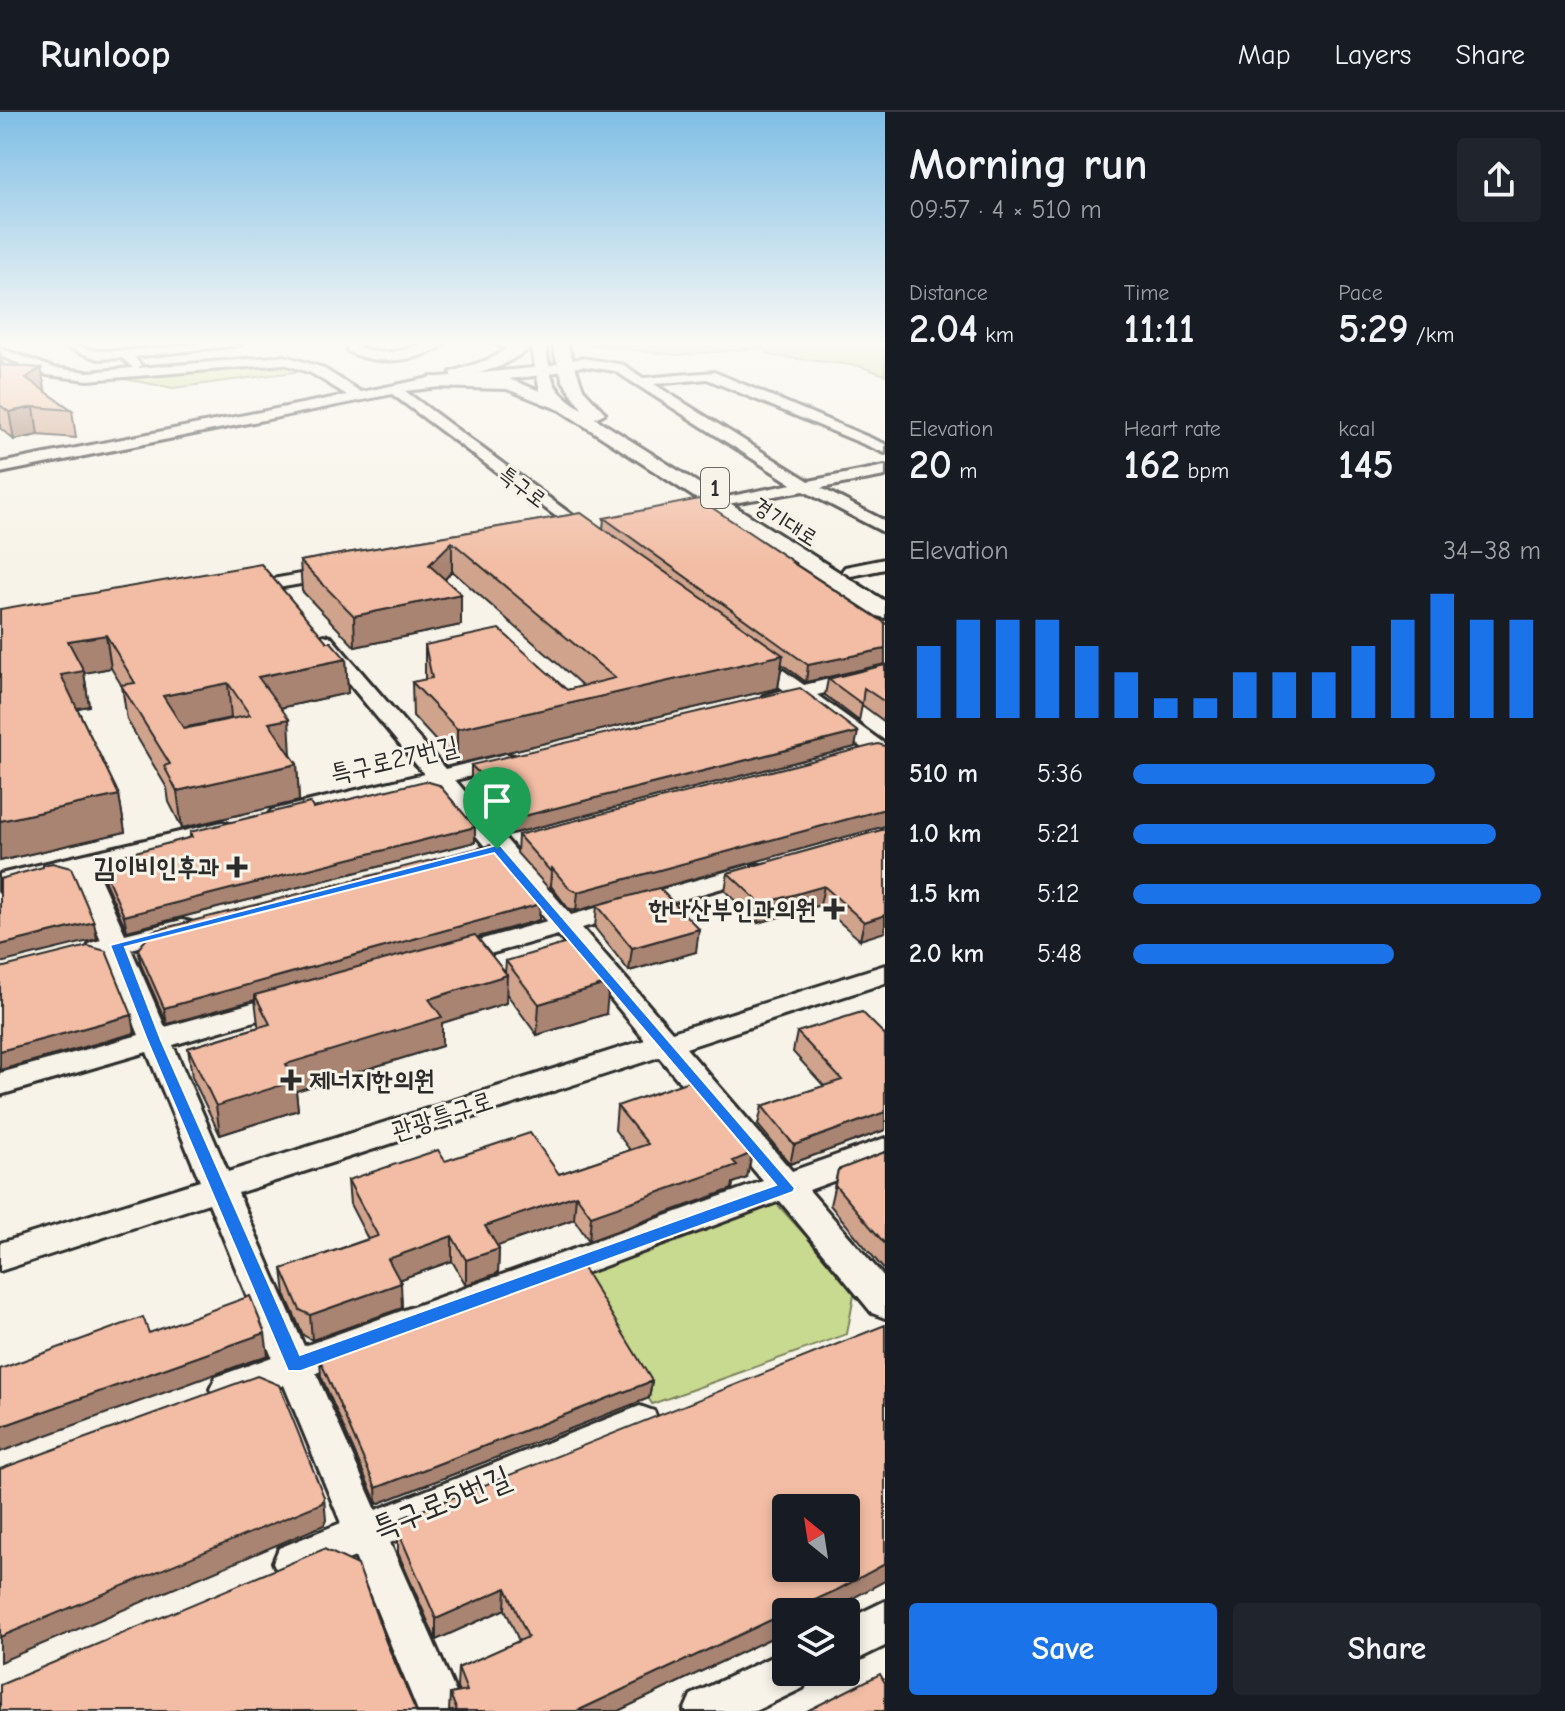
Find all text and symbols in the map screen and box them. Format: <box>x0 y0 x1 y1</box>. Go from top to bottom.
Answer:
text: Runloop <box>40 33 171 77</box>
text: Map <box>1238 39 1291 71</box>
text: Layers <box>1335 39 1411 71</box>
text: Share <box>1455 39 1525 71</box>
button: share <box>1457 138 1541 222</box>
text: Morning run <box>909 139 1148 190</box>
text: 09:57 · 4 × 510 m <box>909 195 1102 225</box>
text: Distance <box>909 280 988 306</box>
text: Time <box>1124 280 1169 306</box>
text: Pace <box>1338 280 1383 306</box>
text: 2.04 <box>909 306 978 352</box>
text: 11:11 <box>1124 306 1195 352</box>
text: 5:29 <box>1338 306 1409 352</box>
text: km <box>978 322 1014 348</box>
text: /km <box>1409 322 1455 348</box>
text: Elevation <box>909 416 993 442</box>
text: Heart rate <box>1124 416 1221 442</box>
text: kcal <box>1338 416 1375 442</box>
text: 20 <box>909 442 952 488</box>
text: 162 <box>1124 442 1180 488</box>
text: 145 <box>1338 442 1394 488</box>
text: m <box>952 458 977 484</box>
text: bpm <box>1180 458 1229 484</box>
street label: 특구로 <box>493 460 551 513</box>
road number: 1 <box>701 468 729 508</box>
street label: 경기대로 <box>749 492 822 552</box>
text: Elevation <box>909 536 1009 566</box>
text: 34–38 m <box>1443 536 1541 566</box>
street label: 특구로27번길 <box>327 731 461 789</box>
text: 510 m <box>909 759 978 789</box>
text: 5:36 <box>1037 759 1083 789</box>
pin <box>463 767 531 849</box>
icon: arrive <box>475 779 519 823</box>
text: 1.0 km <box>909 819 981 849</box>
text: 5:21 <box>1037 819 1080 849</box>
place label: 김이비인후과 <box>93 853 219 883</box>
marker: 김이비인후과 <box>226 856 248 878</box>
text: 1.5 km <box>909 879 980 909</box>
text: 5:12 <box>1037 879 1080 909</box>
place label: 한나산부인과의원 <box>648 895 816 925</box>
marker: 한나산부인과의원 <box>823 898 845 920</box>
text: 2.0 km <box>909 939 984 969</box>
text: 5:48 <box>1037 939 1082 969</box>
place label: 제너지한의원 <box>309 1066 435 1096</box>
marker: 제너지한의원 <box>280 1069 302 1091</box>
street label: 관광특구로 <box>388 1086 497 1146</box>
street label: 특구로5번길 <box>367 1458 516 1547</box>
north arrow <box>772 1494 860 1582</box>
map controls <box>772 1494 860 1686</box>
button: layers <box>772 1598 860 1686</box>
button: Save <box>909 1603 1217 1695</box>
button: Share <box>1233 1603 1541 1695</box>

